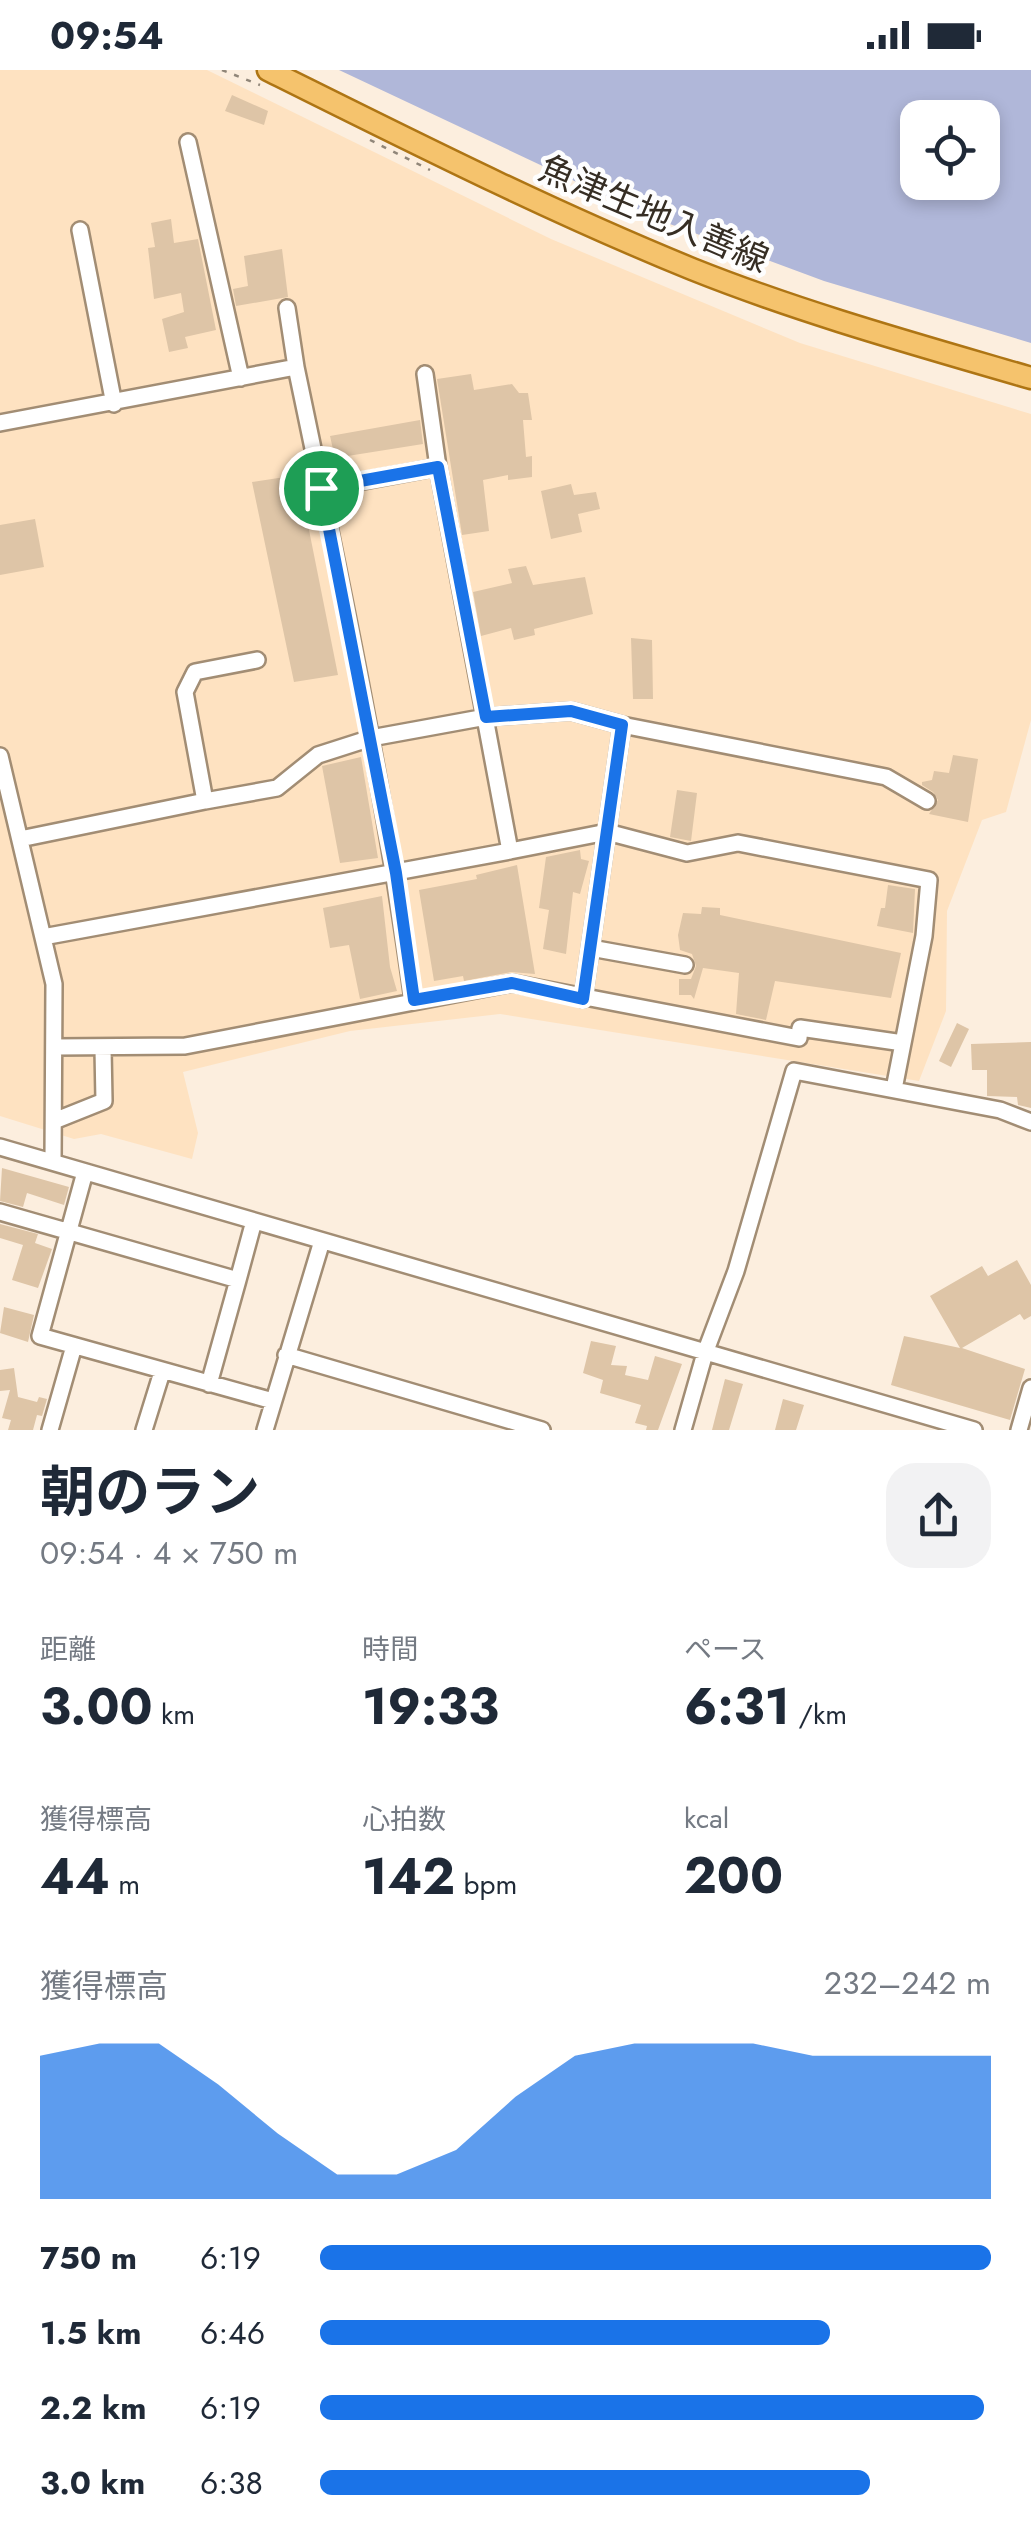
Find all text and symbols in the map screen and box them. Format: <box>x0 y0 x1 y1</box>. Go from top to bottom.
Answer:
text: 09:54 <box>50 8 164 63</box>
map controls <box>900 100 1000 200</box>
button: locate <box>900 100 1000 200</box>
street label: 魚津生地入善線 <box>531 143 777 285</box>
pin <box>279 446 364 531</box>
icon: arrive <box>294 461 349 516</box>
text: 朝のラン <box>40 1452 260 1532</box>
button: share <box>886 1463 991 1568</box>
text: 09:54 · 4 × 750 m <box>40 1530 298 1576</box>
text: 距離 <box>40 1629 96 1670</box>
text: 時間 <box>362 1629 418 1670</box>
text: ペース <box>684 1629 767 1670</box>
text: 3.00 <box>40 1670 153 1743</box>
text: 19:33 <box>362 1670 499 1743</box>
text: 6:31 <box>684 1670 790 1743</box>
text: km <box>153 1694 195 1735</box>
text: /km <box>790 1694 847 1735</box>
text: kcal <box>684 1798 729 1839</box>
text: 獲得標高 <box>40 1799 152 1840</box>
text: 心拍数 <box>362 1799 446 1840</box>
text: 200 <box>684 1839 783 1912</box>
text: 44 <box>40 1840 110 1913</box>
text: 142 <box>362 1840 455 1913</box>
text: m <box>110 1864 140 1905</box>
text: bpm <box>455 1864 517 1905</box>
text: 232–242 m <box>824 1960 991 2006</box>
text: 獲得標高 <box>40 1963 168 2009</box>
text: 750 m <box>40 2235 137 2281</box>
text: 6:19 <box>200 2235 261 2281</box>
text: 1.5 km <box>40 2310 142 2356</box>
text: 6:46 <box>200 2310 265 2356</box>
text: 2.2 km <box>40 2385 147 2431</box>
text: 6:19 <box>200 2385 261 2431</box>
text: 3.0 km <box>40 2460 145 2506</box>
text: 6:38 <box>200 2460 263 2506</box>

